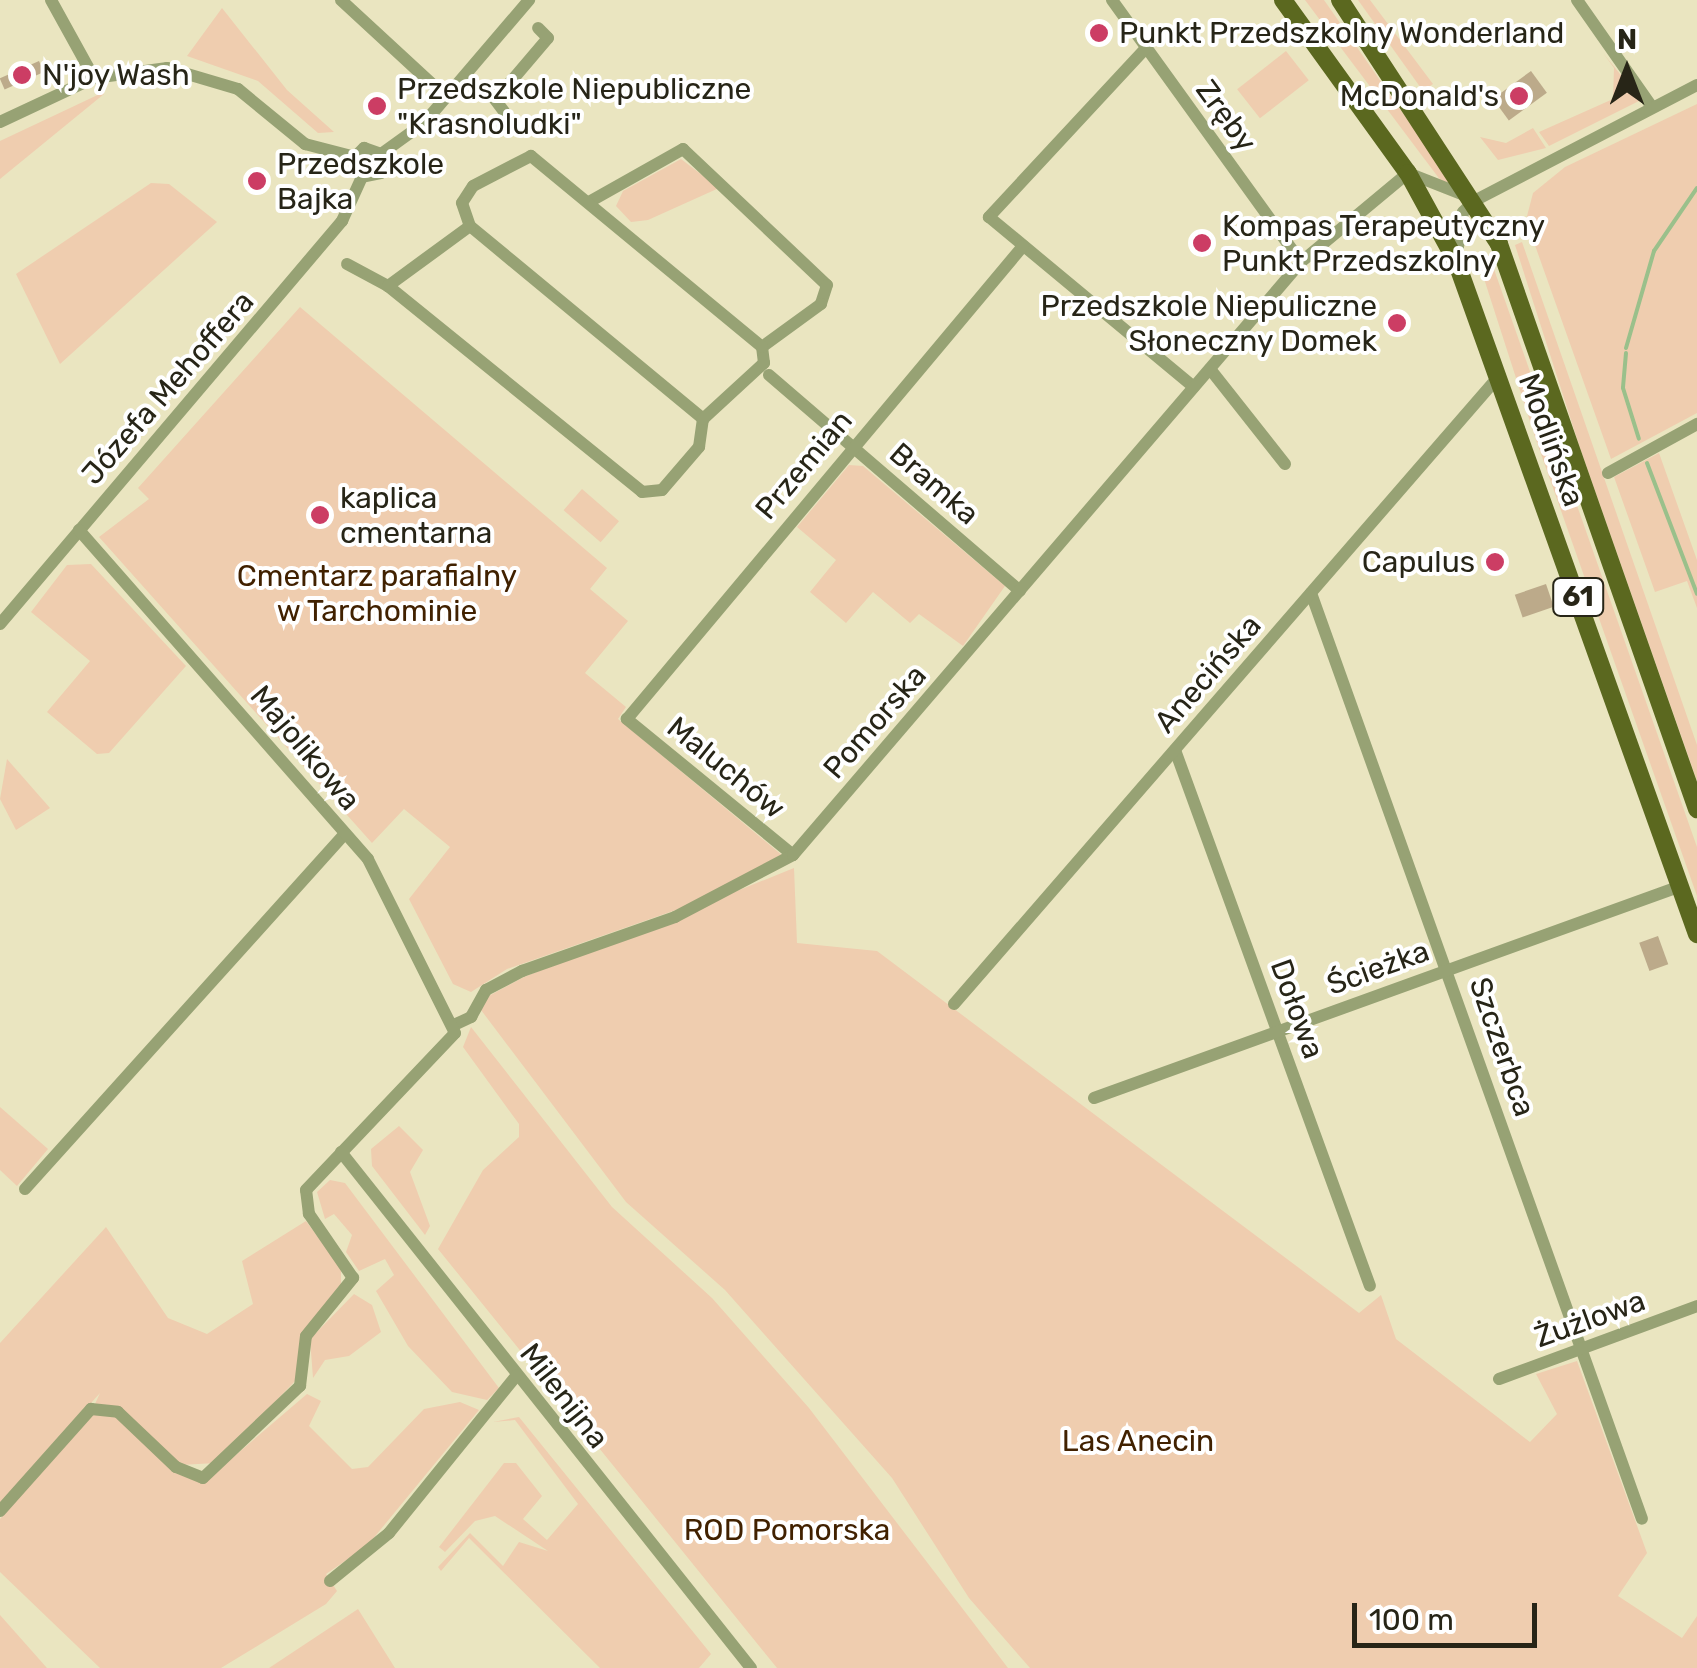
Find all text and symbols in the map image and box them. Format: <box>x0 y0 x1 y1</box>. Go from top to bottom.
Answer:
place label: Punkt Przedszkolny Wonderland <box>1119 15 1566 51</box>
north arrow <box>1577 20 1677 120</box>
marker: Punkt Przedszkolny Wonderland <box>1088 22 1110 44</box>
text: N <box>1617 23 1637 56</box>
place label: N'joy Wash <box>42 57 191 93</box>
marker: N'joy Wash <box>11 64 33 86</box>
place label: Przedszkole Niepubliczne "Krasnoludki" <box>397 71 751 142</box>
street label: Zręby <box>1188 73 1264 159</box>
place label: McDonald's <box>1340 78 1499 114</box>
marker: McDonald's <box>1508 85 1530 107</box>
marker: Przedszkole Niepubliczne "Krasnoludki" <box>366 95 388 117</box>
place label: Przedszkole Bajka <box>277 146 444 216</box>
marker: Przedszkole Bajka <box>246 170 268 192</box>
place label: Kompas Terapeutyczny Punkt Przedszkolny <box>1222 208 1546 278</box>
marker: Kompas Terapeutyczny Punkt Przedszkolny <box>1191 232 1213 254</box>
street label: Józefa Mehoffera <box>74 284 262 492</box>
place label: Przedszkole Niepuliczne Słoneczny Domek <box>1040 288 1377 358</box>
marker: Przedszkole Niepuliczne Słoneczny Domek <box>1386 312 1408 334</box>
street label: Modlińska <box>1510 369 1592 511</box>
street label: Przemian <box>748 403 860 527</box>
street label: Bramka <box>882 436 986 532</box>
place label: kaplica cmentarna <box>340 480 492 550</box>
marker: kaplica cmentarna <box>309 504 331 526</box>
place label: Capulus <box>1362 544 1475 580</box>
marker: Capulus <box>1484 551 1506 573</box>
park label: Cmentarz parafialny w Tarchominie <box>237 558 517 628</box>
road number: 61 <box>1550 574 1606 620</box>
street label: Anecińska <box>1147 608 1269 740</box>
street label: Pomorska <box>816 658 934 786</box>
street label: Majolikowa <box>242 678 368 818</box>
street label: Maluchów <box>660 710 792 826</box>
street label: Ścieżka <box>1322 933 1434 1003</box>
street label: Dołowa <box>1262 954 1332 1064</box>
street label: Szczerbca <box>1461 973 1543 1121</box>
street label: Żużlowa <box>1530 1282 1650 1356</box>
street label: Milenijna <box>512 1336 616 1456</box>
park label: Las Anecin <box>1061 1423 1215 1459</box>
park label: ROD Pomorska <box>684 1512 890 1548</box>
scale bar <box>1357 1583 1542 1645</box>
text: 100 m <box>1369 1602 1454 1638</box>

